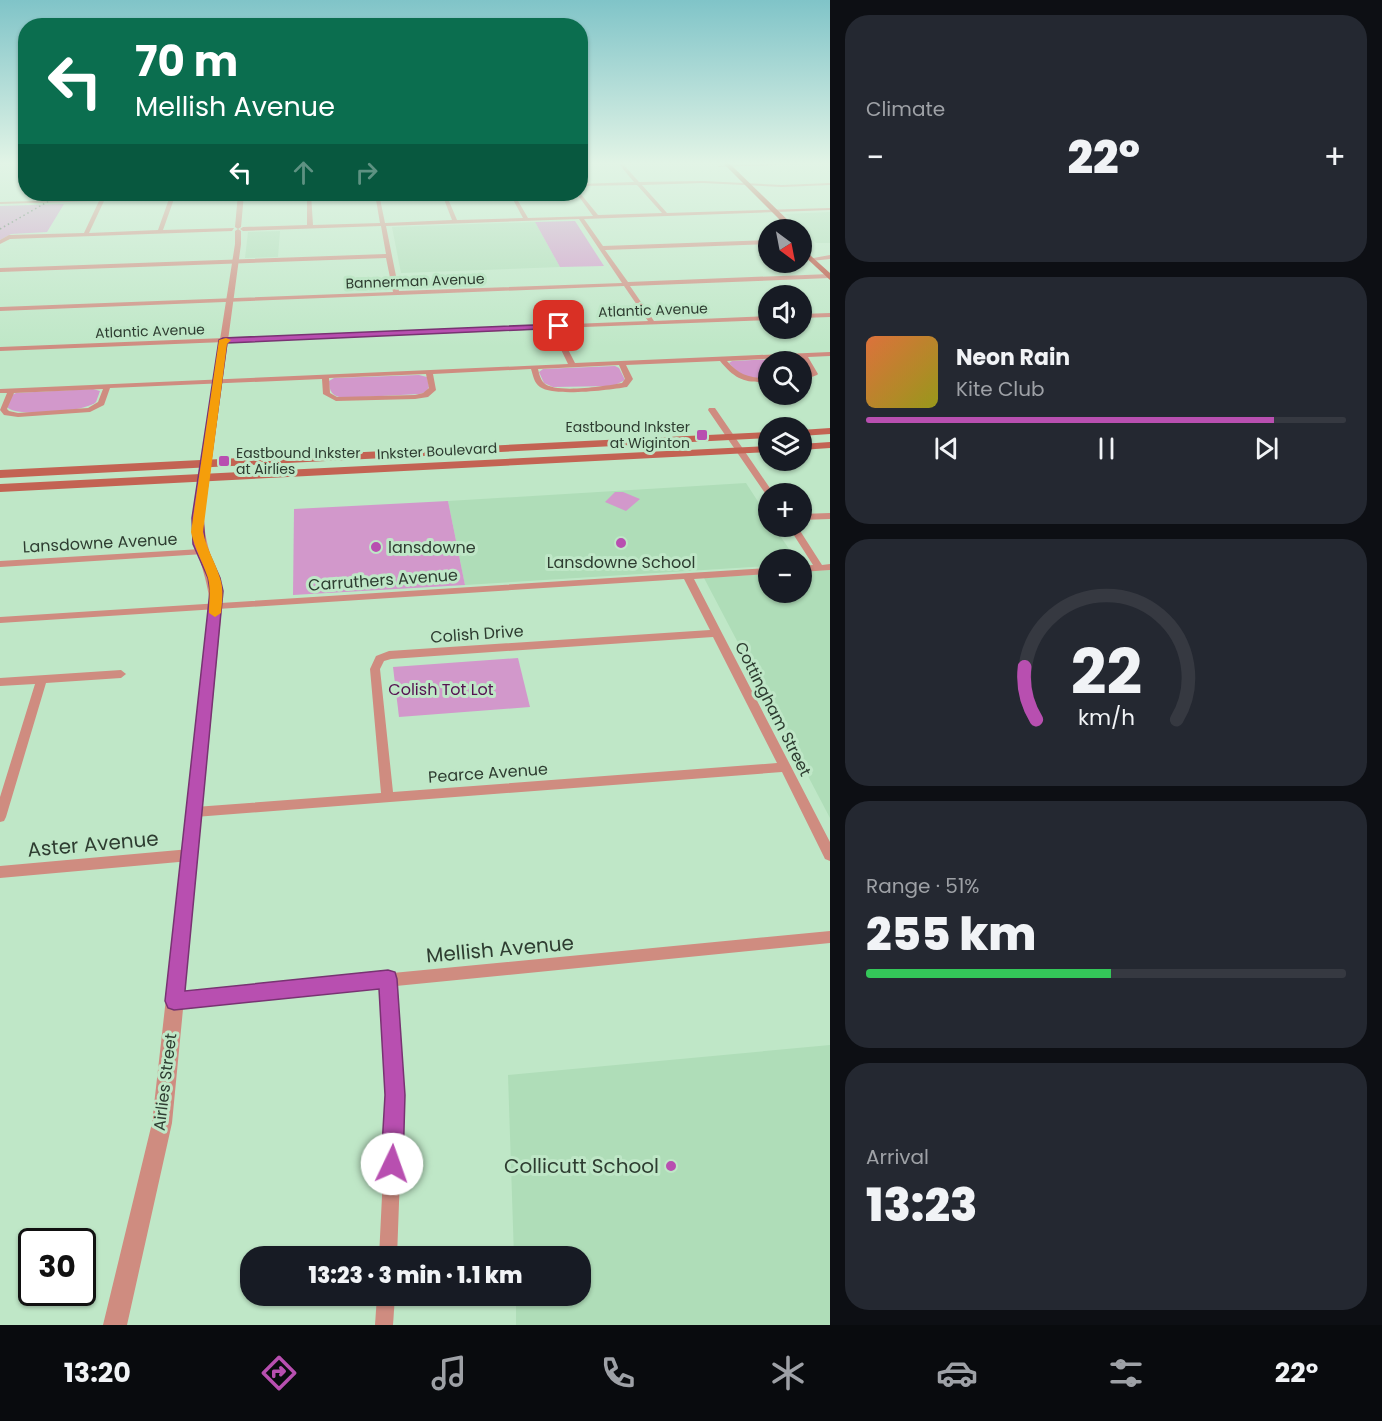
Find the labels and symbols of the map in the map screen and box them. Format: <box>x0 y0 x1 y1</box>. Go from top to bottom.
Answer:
north arrow <box>758 219 812 273</box>
street label: Bannerman Avenue <box>345 269 485 293</box>
street label: Atlantic Avenue <box>598 298 709 322</box>
pin <box>533 300 584 351</box>
street label: Atlantic Avenue <box>95 319 206 343</box>
place label: Eastbound Inkster at Wiginton <box>565 417 690 453</box>
marker: Eastbound Inkster at Wiginton <box>695 428 709 442</box>
street label: Inkster Boulevard <box>376 438 498 464</box>
place label: Eastbound Inkster at Airlies <box>236 443 361 479</box>
marker: Eastbound Inkster at Airlies <box>217 454 231 468</box>
street label: Lansdowne Avenue <box>22 527 178 559</box>
place label: lansdowne <box>388 536 476 559</box>
marker: Lansdowne School <box>614 536 628 550</box>
marker: lansdowne <box>369 540 383 554</box>
place label: Lansdowne School <box>547 551 695 574</box>
street label: Carruthers Avenue <box>307 563 459 597</box>
street label: Colish Drive <box>430 619 524 649</box>
street label: Cottingham Street <box>729 638 817 780</box>
park label: Colish Tot Lot <box>388 678 494 701</box>
street label: Pearce Avenue <box>427 757 549 789</box>
street label: Aster Avenue <box>26 824 160 864</box>
street label: Mellish Avenue <box>425 929 575 969</box>
street label: Airlies Street <box>148 1032 182 1132</box>
position arrow <box>360 1132 424 1196</box>
place label: Collicutt School <box>504 1152 659 1180</box>
marker: Collicutt School <box>664 1159 678 1173</box>
speed limit sign: 30 <box>18 1228 96 1306</box>

